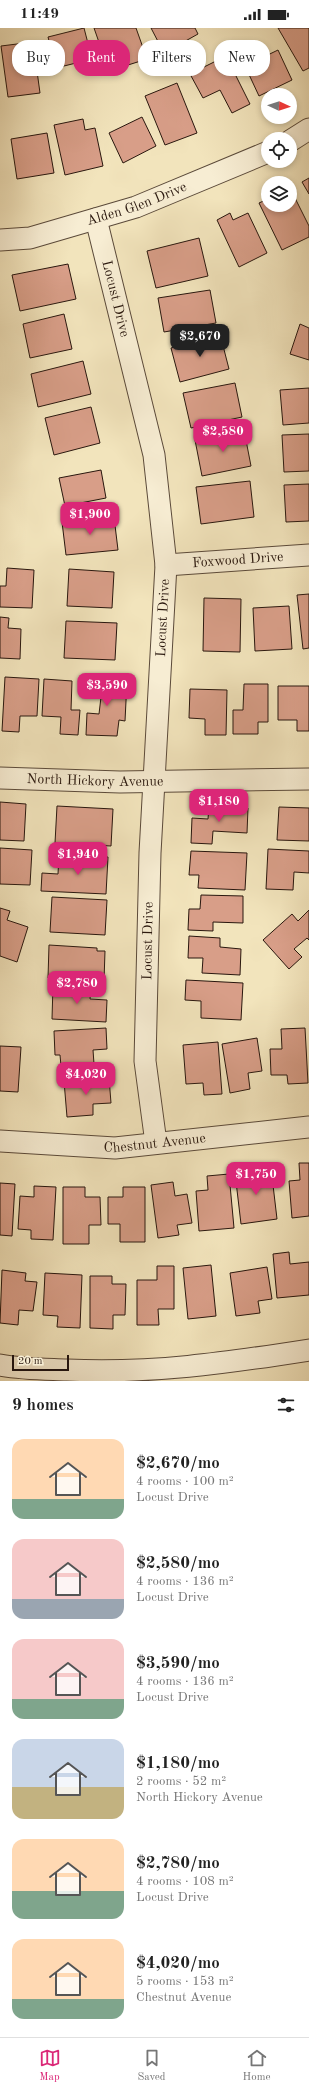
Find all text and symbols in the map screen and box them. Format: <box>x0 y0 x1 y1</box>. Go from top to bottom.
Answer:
text: 11:49 <box>20 7 59 22</box>
chip: Buy <box>12 40 65 76</box>
chip: Rent <box>73 40 130 76</box>
chip: Filters <box>138 40 206 76</box>
chip: New <box>214 40 270 76</box>
north arrow <box>261 88 297 124</box>
map controls <box>261 88 297 212</box>
button: locate <box>261 132 297 168</box>
button: layers <box>261 176 297 212</box>
street label: Alden Glen Drive <box>85 180 189 228</box>
street label: Locust Drive <box>99 259 132 338</box>
pin: $2,670 <box>167 324 233 358</box>
text: $2,670 <box>179 330 221 343</box>
pin: $2,580 <box>190 419 256 453</box>
text: $2,580 <box>202 425 244 438</box>
pin: $1,900 <box>57 502 123 536</box>
text: $1,900 <box>69 508 111 521</box>
street label: Foxwood Drive <box>192 550 284 570</box>
street label: Locust Drive <box>154 578 172 658</box>
pin: $3,590 <box>74 673 140 707</box>
text: $3,590 <box>86 679 128 692</box>
street label: North Hickory Avenue <box>26 772 163 789</box>
pin: $1,180 <box>186 789 252 823</box>
text: $1,180 <box>198 795 240 808</box>
pin: $1,940 <box>45 842 111 876</box>
text: $1,940 <box>57 848 99 861</box>
street label: Locust Drive <box>140 902 156 980</box>
pin: $2,780 <box>44 971 110 1005</box>
text: $2,780 <box>56 977 98 990</box>
pin: $4,020 <box>53 1062 119 1096</box>
text: $4,020 <box>65 1068 107 1081</box>
street label: Chestnut Avenue <box>103 1131 206 1155</box>
pin: $1,750 <box>223 1162 289 1196</box>
text: $1,750 <box>235 1168 277 1181</box>
scale bar <box>12 1353 69 1372</box>
text: 20 m <box>18 1356 43 1367</box>
icon: filters <box>275 1394 297 1416</box>
text: 9 homes <box>12 1397 74 1414</box>
icon: home <box>44 1455 92 1503</box>
text: $2,670/mo <box>136 1455 220 1472</box>
text: 4 rooms · 100 m² <box>136 1475 234 1488</box>
text: Locust Drive <box>136 1491 209 1504</box>
icon: home <box>44 1555 92 1603</box>
text: $2,580/mo <box>136 1555 220 1572</box>
text: 4 rooms · 136 m² <box>136 1575 234 1588</box>
text: Locust Drive <box>136 1591 209 1604</box>
icon: home <box>44 1655 92 1703</box>
text: $3,590/mo <box>136 1655 220 1672</box>
text: 4 rooms · 136 m² <box>136 1675 234 1688</box>
text: Locust Drive <box>136 1691 209 1704</box>
icon: home <box>44 1755 92 1803</box>
text: $1,180/mo <box>136 1755 220 1772</box>
text: 2 rooms · 52 m² <box>136 1775 226 1788</box>
text: North Hickory Avenue <box>136 1791 263 1804</box>
icon: home <box>44 1855 92 1903</box>
text: $2,780/mo <box>136 1855 220 1872</box>
text: 4 rooms · 108 m² <box>136 1875 234 1888</box>
text: Locust Drive <box>136 1891 209 1904</box>
icon: home <box>44 1955 92 2003</box>
text: $4,020/mo <box>136 1955 220 1972</box>
text: 5 rooms · 153 m² <box>136 1975 234 1988</box>
text: Chestnut Avenue <box>136 1991 231 2004</box>
tab: Map <box>39 2047 61 2085</box>
tab: Saved <box>138 2047 166 2085</box>
tab: Home <box>243 2047 270 2085</box>

